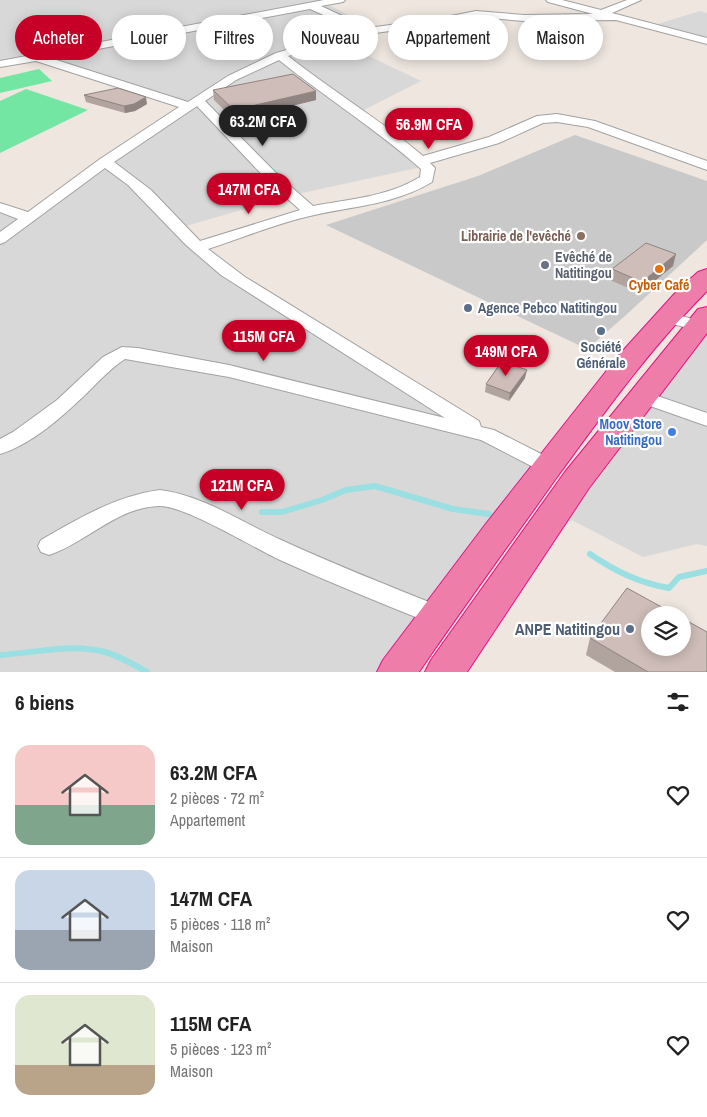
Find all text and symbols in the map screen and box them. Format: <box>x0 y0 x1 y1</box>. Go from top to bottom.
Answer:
chip: Acheter <box>15 15 102 60</box>
chip: Louer <box>112 15 186 60</box>
chip: Filtres <box>196 15 273 60</box>
chip: Nouveau <box>283 15 378 60</box>
chip: Appartement <box>388 15 508 60</box>
chip: Maison <box>518 15 603 60</box>
pin: 63.2M CFA <box>206 104 320 147</box>
pin: 56.9M CFA <box>372 108 486 150</box>
text: 63.2M CFA <box>230 110 296 132</box>
text: 56.9M CFA <box>396 113 462 135</box>
pin: 147M CFA <box>197 172 301 215</box>
text: 147M CFA <box>218 178 280 200</box>
place label: Librairie de l'evêché <box>461 227 571 245</box>
marker: Librairie de l'evêché <box>575 230 587 242</box>
place label: Evêché de Natitingou <box>555 248 612 282</box>
marker: Evêché de Natitingou <box>539 259 551 271</box>
marker: Cyber Café <box>653 263 665 275</box>
place label: Cyber Café <box>629 276 689 294</box>
place label: Agence Pebco Natitingou <box>478 299 617 317</box>
marker: Agence Pebco Natitingou <box>462 302 474 314</box>
pin: 115M CFA <box>212 320 316 362</box>
text: 115M CFA <box>233 325 295 347</box>
marker: Société Générale <box>595 325 607 337</box>
pin: 149M CFA <box>454 334 558 377</box>
place label: Société Générale <box>576 338 626 372</box>
text: 149M CFA <box>475 340 537 362</box>
place label: Moov Store Natitingou <box>599 415 662 449</box>
marker: Moov Store Natitingou <box>666 426 678 438</box>
pin: 121M CFA <box>190 468 294 511</box>
text: 121M CFA <box>211 474 273 496</box>
map controls <box>641 606 691 656</box>
button: layers <box>641 606 691 656</box>
place label: ANPE Natitingou <box>515 618 620 640</box>
marker: ANPE Natitingou <box>624 623 636 635</box>
text: 6 biens <box>15 688 74 717</box>
icon: filters <box>664 688 692 716</box>
text: 63.2M CFA <box>170 758 257 787</box>
icon: home <box>55 765 115 825</box>
icon: heart <box>664 781 692 809</box>
text: 2 pièces · 72 m² <box>170 787 264 809</box>
text: Appartement <box>170 809 245 831</box>
text: 147M CFA <box>170 884 252 913</box>
icon: home <box>55 890 115 950</box>
icon: heart <box>664 906 692 934</box>
text: 5 pièces · 118 m² <box>170 913 270 935</box>
text: Maison <box>170 935 213 957</box>
text: 115M CFA <box>170 1009 251 1038</box>
icon: home <box>55 1015 115 1075</box>
icon: heart <box>664 1031 692 1059</box>
text: 5 pièces · 123 m² <box>170 1038 271 1060</box>
text: Maison <box>170 1060 213 1082</box>

